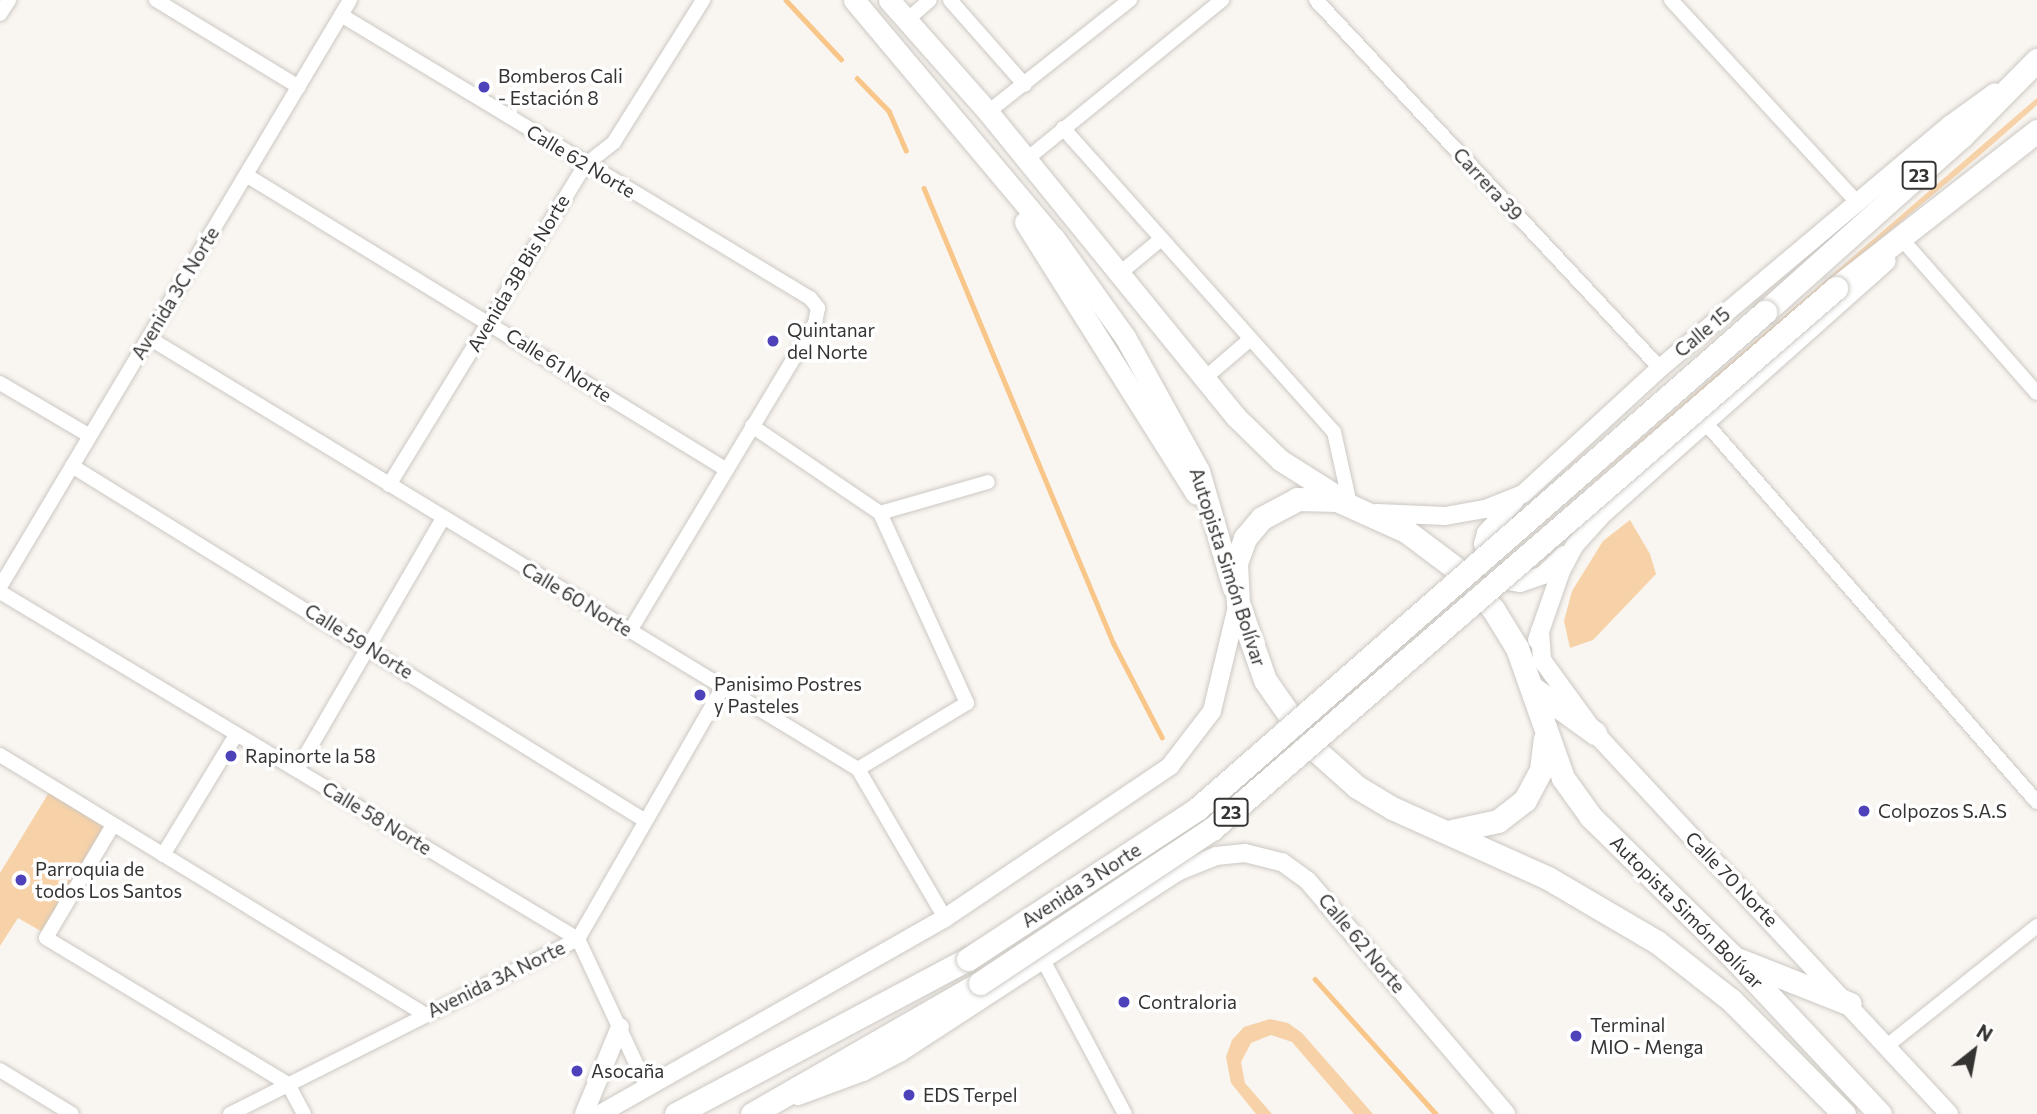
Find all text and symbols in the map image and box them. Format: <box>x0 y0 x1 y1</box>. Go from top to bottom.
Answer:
place label: Bomberos Cali - Estación 8 <box>498 65 623 109</box>
marker: Bomberos Cali - Estación 8 <box>476 79 492 95</box>
street label: Calle 62 Norte <box>522 120 640 202</box>
street label: Carrera 39 <box>1449 143 1527 225</box>
road number: 23 <box>1902 160 1937 190</box>
street label: Avenida 3B Bis Norte <box>462 190 574 356</box>
street label: Avenida 3C Norte <box>126 223 224 363</box>
street label: Calle 15 <box>1670 302 1734 362</box>
place label: Quintanar del Norte <box>787 319 875 363</box>
street label: Calle 61 Norte <box>502 323 616 407</box>
marker: Quintanar del Norte <box>765 333 781 349</box>
street label: Autopista Simón Bolívar <box>1185 465 1271 669</box>
street label: Calle 60 Norte <box>518 557 636 641</box>
street label: Calle 59 Norte <box>301 599 417 683</box>
place label: Panisimo Postres y Pasteles <box>714 673 862 717</box>
marker: Panisimo Postres y Pasteles <box>692 687 708 703</box>
place label: Rapinorte la 58 <box>245 745 376 767</box>
marker: Rapinorte la 58 <box>223 748 239 764</box>
street label: Calle 58 Norte <box>318 776 436 860</box>
road number: 23 <box>1214 798 1248 826</box>
place label: Colpozos S.A.S <box>1878 800 2007 822</box>
marker: Colpozos S.A.S <box>1856 803 1872 819</box>
street label: Calle 70 Norte <box>1681 827 1783 931</box>
street label: Autopista Simón Bolívar <box>1606 831 1768 993</box>
street label: Avenida 3 Norte <box>1017 838 1145 932</box>
place label: Parroquia de todos Los Santos <box>35 858 182 902</box>
marker: Parroquia de todos Los Santos <box>13 872 29 888</box>
street label: Calle 62 Norte <box>1314 889 1410 997</box>
street label: Avenida 3A Norte <box>423 936 569 1022</box>
place label: Contraloria <box>1138 991 1237 1013</box>
marker: Contraloria <box>1116 994 1132 1010</box>
place label: Terminal MIO - Menga <box>1590 1014 1703 1058</box>
north arrow <box>1939 1016 2009 1086</box>
text: N <box>1973 1019 1997 1046</box>
marker: Terminal MIO - Menga <box>1568 1028 1584 1044</box>
place label: Asocaña <box>591 1060 664 1082</box>
marker: Asocaña <box>569 1063 585 1079</box>
place label: EDS Terpel <box>923 1084 1017 1106</box>
marker: EDS Terpel <box>901 1087 917 1103</box>

